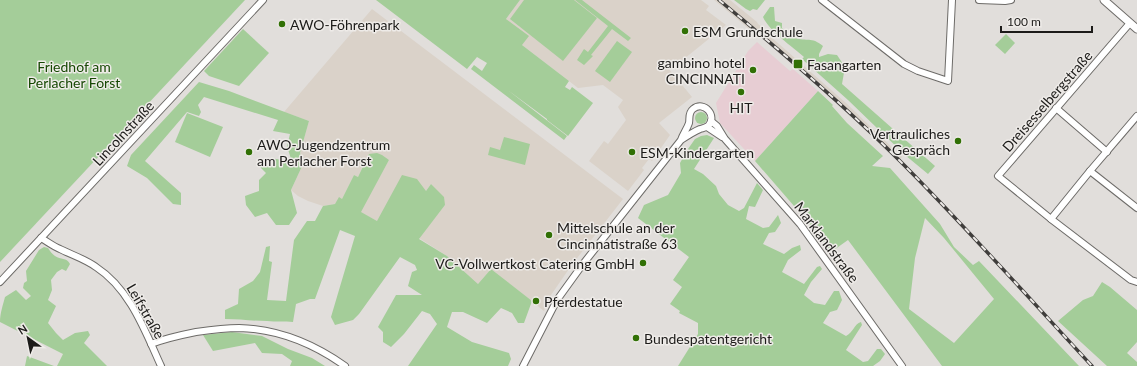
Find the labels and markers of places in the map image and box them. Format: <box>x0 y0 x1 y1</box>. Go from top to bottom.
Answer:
place label: AWO-Föhrenpark <box>290 16 401 33</box>
marker: AWO-Föhrenpark <box>277 19 287 29</box>
place label: ESM Grundschule <box>693 23 803 40</box>
marker: ESM Grundschule <box>680 26 690 36</box>
place label: gambino hotel CINCINNATI <box>657 54 745 87</box>
place label: Fasangarten <box>807 56 881 73</box>
marker: Fasangarten <box>792 58 804 70</box>
marker: gambino hotel CINCINNATI <box>748 65 758 75</box>
marker: HIT <box>736 87 746 97</box>
place label: HIT <box>730 99 753 116</box>
place label: Vertrauliches Gespräch <box>870 125 950 158</box>
place label: AWO-Jugendzentrum am Perlacher Forst <box>257 136 390 169</box>
marker: Vertrauliches Gespräch <box>953 136 963 146</box>
place label: ESM-Kindergarten <box>640 144 754 161</box>
marker: AWO-Jugendzentrum am Perlacher Forst <box>244 147 254 157</box>
marker: ESM-Kindergarten <box>627 147 637 157</box>
place label: Mittelschule an der Cincinnatistraße 63 <box>557 219 677 252</box>
marker: Mittelschule an der Cincinnatistraße 63 <box>544 230 554 240</box>
place label: VC-Vollwertkost Catering GmbH <box>435 255 635 272</box>
marker: VC-Vollwertkost Catering GmbH <box>638 258 648 268</box>
place label: Pferdestatue <box>544 293 623 310</box>
marker: Pferdestatue <box>531 296 541 306</box>
place label: Bundespatentgericht <box>644 330 772 347</box>
marker: Bundespatentgericht <box>631 333 641 343</box>

